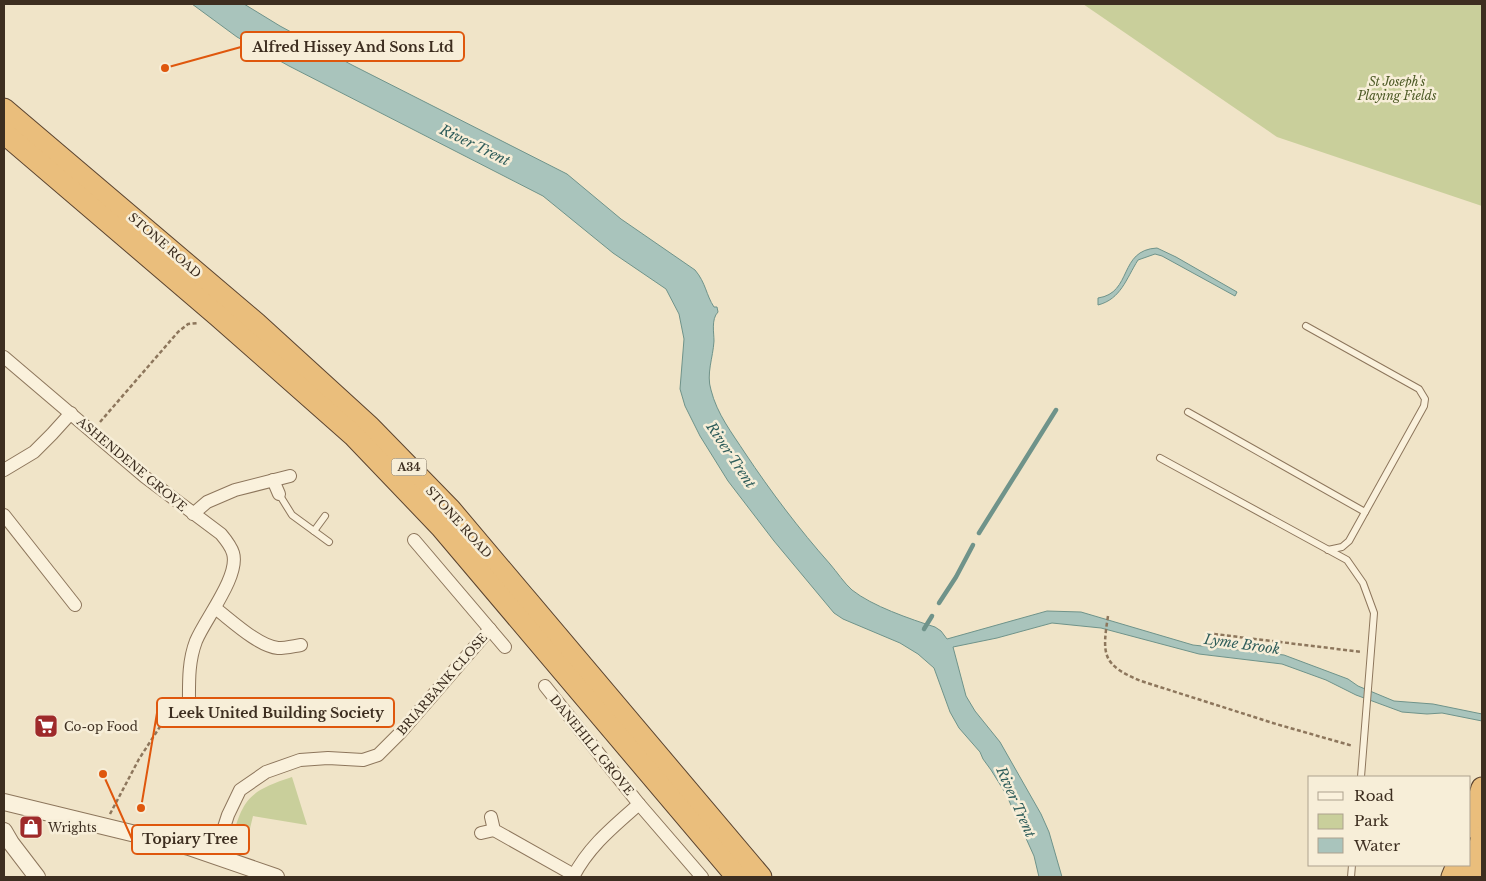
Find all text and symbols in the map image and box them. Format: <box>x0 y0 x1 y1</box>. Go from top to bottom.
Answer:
callout: Alfred Hissey And Sons Ltd <box>241 32 464 61</box>
text: Alfred Hissey And Sons Ltd <box>251 38 454 56</box>
park label: St Joseph's Playing Fields <box>1356 74 1437 103</box>
water label: River Trent <box>436 120 514 170</box>
street label: STONE ROAD <box>126 209 204 281</box>
street label: ASHENDENE GROVE <box>73 413 190 514</box>
water label: River Trent <box>702 418 760 492</box>
road number: A34 <box>392 458 426 476</box>
street label: STONE ROAD <box>423 483 495 561</box>
street label: BRIARBANK CLOSE <box>394 630 490 738</box>
water label: Lyme Brook <box>1202 630 1281 658</box>
street label: DANEHILL GROVE <box>547 692 637 798</box>
callout: Leek United Building Society <box>157 698 394 727</box>
text: Leek United Building Society <box>168 704 385 722</box>
supermarket icon: Co-op Food <box>33 713 59 739</box>
place label: Co-op Food <box>64 719 138 734</box>
water label: River Trent <box>992 763 1040 841</box>
legend <box>1308 776 1471 866</box>
text: Road <box>1354 786 1394 805</box>
text: Park <box>1354 811 1390 830</box>
shop icon: Wrights <box>18 814 44 840</box>
place label: Wrights <box>47 820 97 835</box>
callout: Topiary Tree <box>132 825 249 854</box>
text: Topiary Tree <box>142 830 238 848</box>
text: Water <box>1353 836 1401 855</box>

